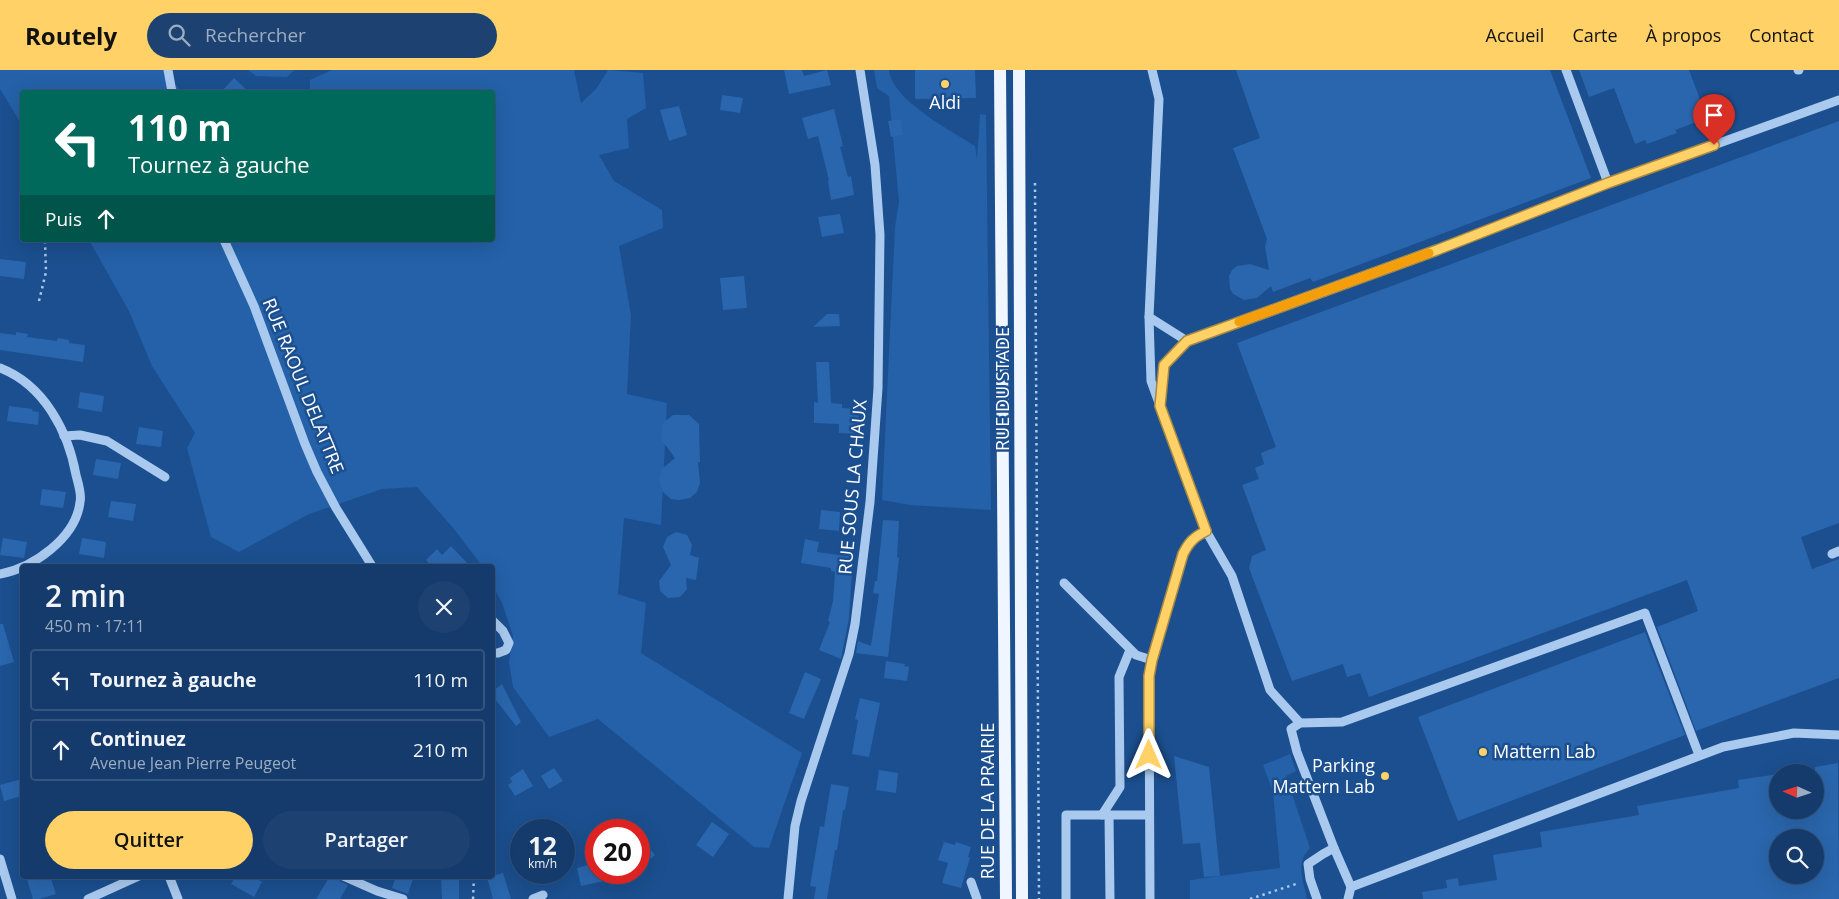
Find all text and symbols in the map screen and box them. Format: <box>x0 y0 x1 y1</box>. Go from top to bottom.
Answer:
search box <box>147 13 497 58</box>
text: Routely <box>25 19 117 52</box>
icon: search <box>165 21 193 49</box>
text: Rechercher <box>205 22 306 48</box>
text: Accueil <box>1486 23 1544 47</box>
text: Carte <box>1572 23 1618 47</box>
text: À propos <box>1646 23 1721 47</box>
text: Contact <box>1749 23 1814 47</box>
marker: Aldi <box>939 78 951 90</box>
place label: Aldi <box>929 90 961 114</box>
pin <box>1693 94 1735 145</box>
icon: arrive <box>1700 101 1728 129</box>
text: 110 m <box>128 104 232 151</box>
icon: left <box>45 110 110 175</box>
text: Tournez à gauche <box>128 149 310 179</box>
icon: ahead <box>92 205 120 233</box>
text: Puis <box>45 206 82 232</box>
street label: RUE RAOUL DELATTRE <box>258 294 350 477</box>
street label: RUE DU STADE <box>990 327 1014 451</box>
street label: RUE SOUS LA CHAUX <box>832 398 872 575</box>
text: 2 min <box>45 575 126 616</box>
button: close <box>418 581 470 633</box>
text: 450 m · 17:11 <box>45 615 145 637</box>
icon: left <box>47 666 75 694</box>
text: Tournez à gauche <box>90 667 256 693</box>
text: 110 m <box>413 667 468 693</box>
street label: RUE DE LA PRAIRIE <box>975 723 999 879</box>
text: Continuez <box>90 726 186 752</box>
position arrow <box>1122 728 1174 780</box>
icon: ahead <box>47 736 75 764</box>
text: 210 m <box>413 737 468 763</box>
place label: Mattern Lab <box>1493 739 1596 763</box>
marker: Mattern Lab <box>1477 746 1489 758</box>
text: Avenue Jean Pierre Peugeot <box>90 752 296 774</box>
place label: Parking Mattern Lab <box>1272 753 1375 798</box>
north arrow <box>1769 764 1824 819</box>
map controls <box>1769 764 1824 884</box>
marker: Parking Mattern Lab <box>1379 770 1391 782</box>
button: Quitter <box>45 811 253 869</box>
button: Partager <box>263 811 470 869</box>
speed limit sign: 20 <box>585 819 650 884</box>
text: 12 <box>528 828 557 862</box>
button: search <box>1769 829 1824 884</box>
text: km/h <box>528 855 557 872</box>

